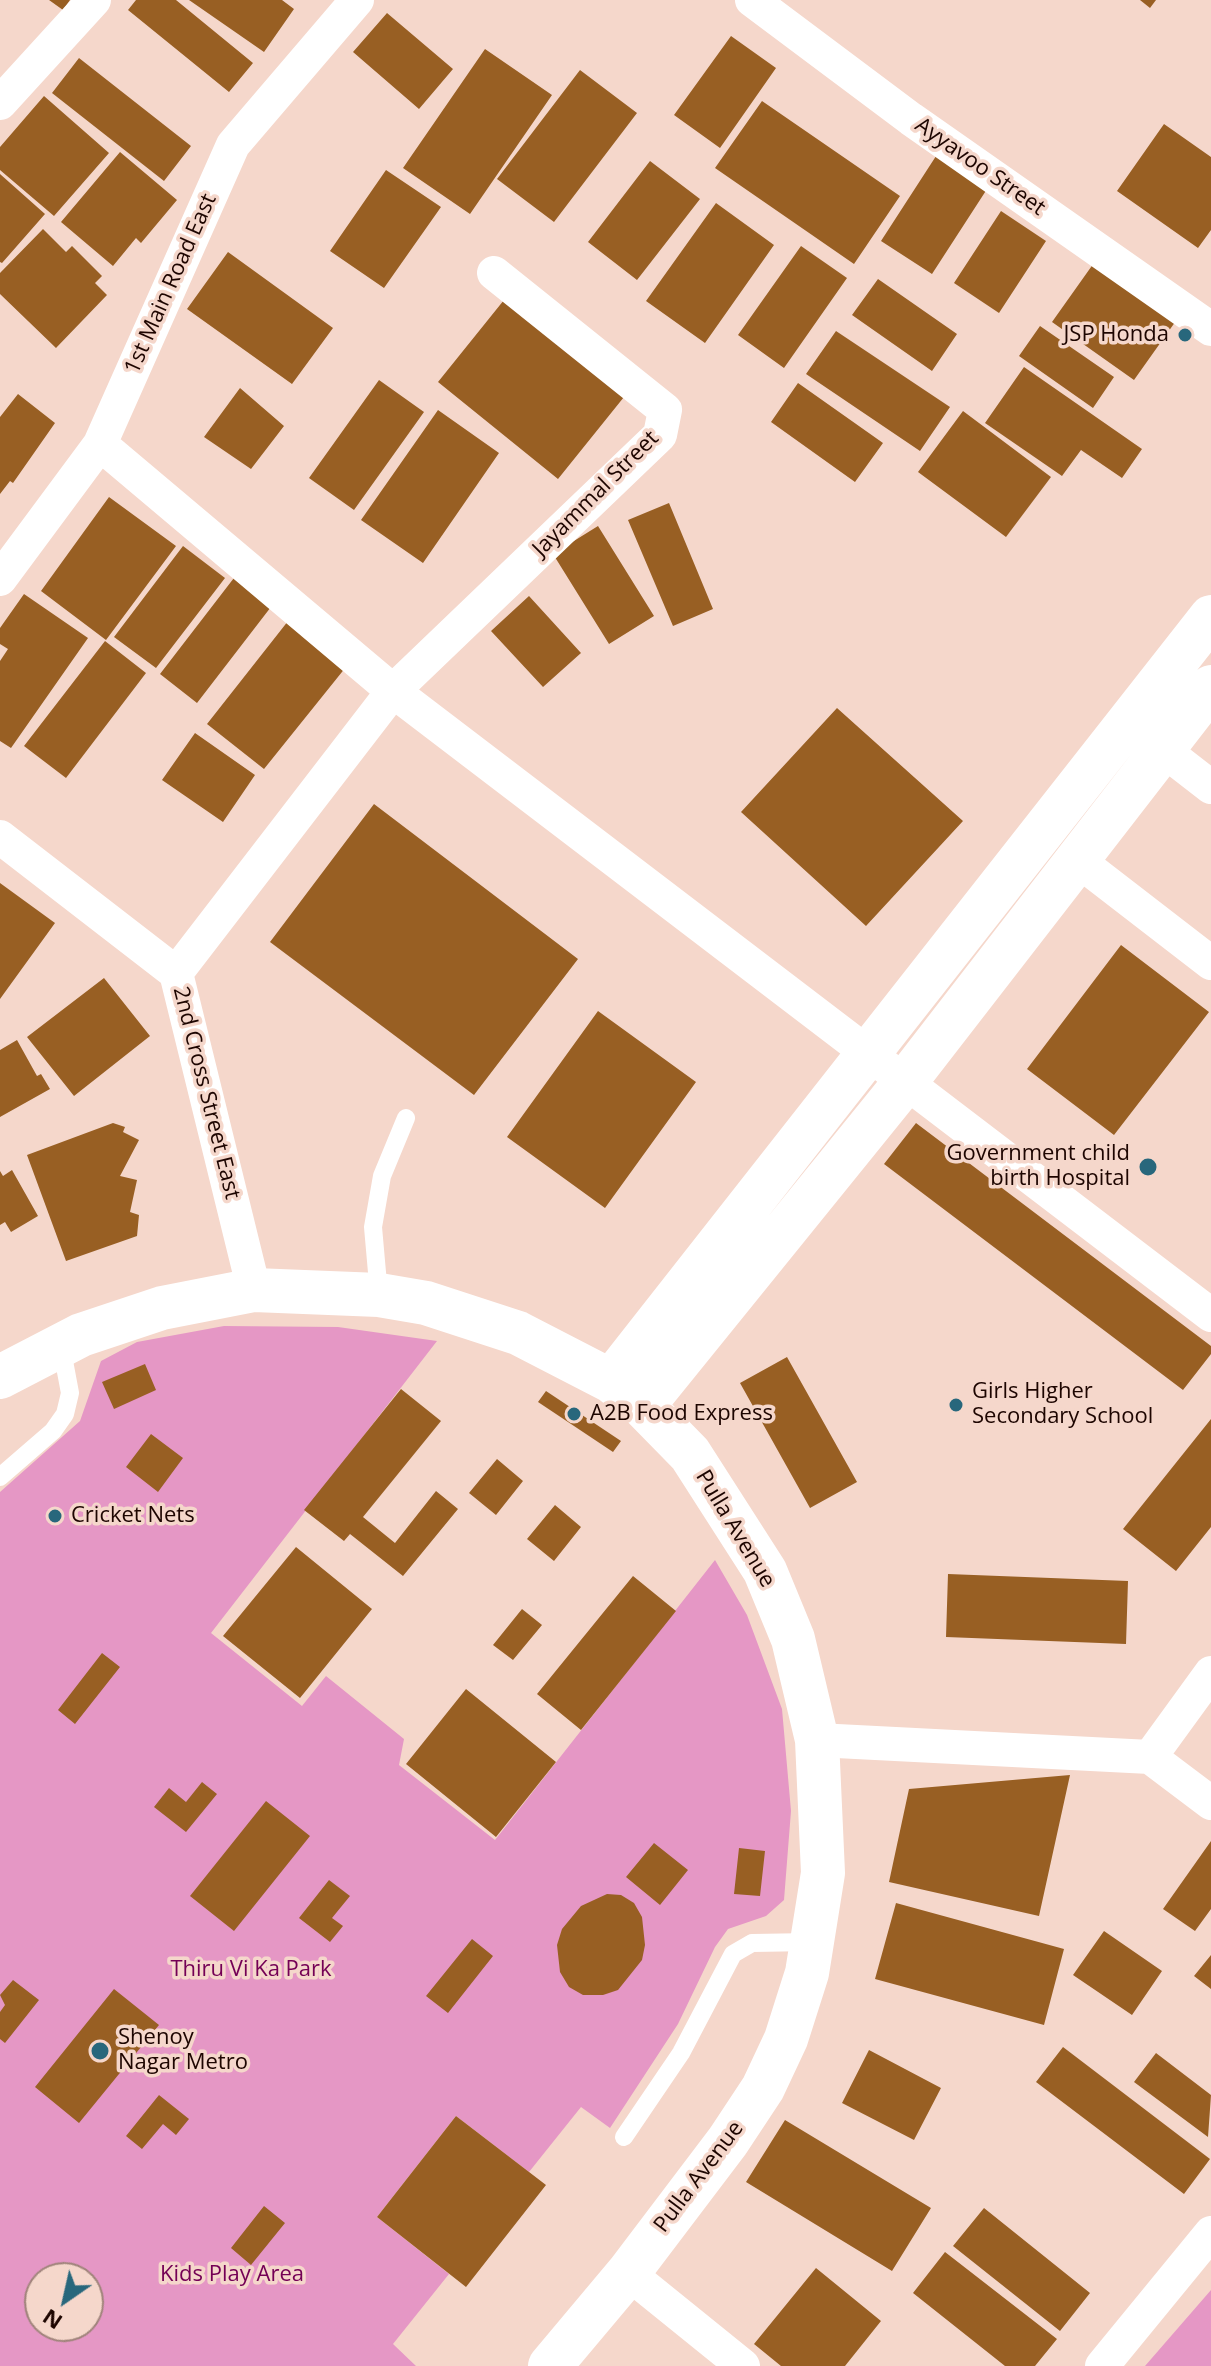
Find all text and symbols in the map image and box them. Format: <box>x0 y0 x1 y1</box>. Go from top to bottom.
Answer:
street label: Ayyavoo Street <box>910 112 1050 222</box>
street label: 1st Main Road East <box>119 190 223 378</box>
place label: JSP Honda <box>1063 322 1169 348</box>
marker: JSP Honda <box>1176 326 1194 344</box>
street label: Jayammal Street <box>528 426 664 562</box>
street label: 2nd Cross Street East <box>167 984 245 1202</box>
place label: Government child birth Hospital <box>947 1141 1130 1192</box>
marker: Government child birth Hospital <box>1137 1156 1159 1178</box>
place label: Girls Higher Secondary School <box>972 1379 1153 1430</box>
marker: Girls Higher Secondary School <box>947 1396 965 1414</box>
place label: A2B Food Express <box>590 1401 773 1427</box>
marker: A2B Food Express <box>565 1405 583 1423</box>
street label: Pulla Avenue <box>690 1465 780 1593</box>
place label: Cricket Nets <box>71 1503 195 1529</box>
marker: Cricket Nets <box>46 1507 64 1525</box>
park label: Thiru Vi Ka Park <box>170 1957 332 1983</box>
place label: Shenoy Nagar Metro <box>118 2025 248 2076</box>
marker: Shenoy Nagar Metro <box>89 2040 111 2062</box>
street label: Pulla Avenue <box>649 2116 749 2238</box>
north arrow <box>24 2262 104 2342</box>
park label: Kids Play Area <box>160 2262 304 2288</box>
text: N <box>36 2303 68 2338</box>

